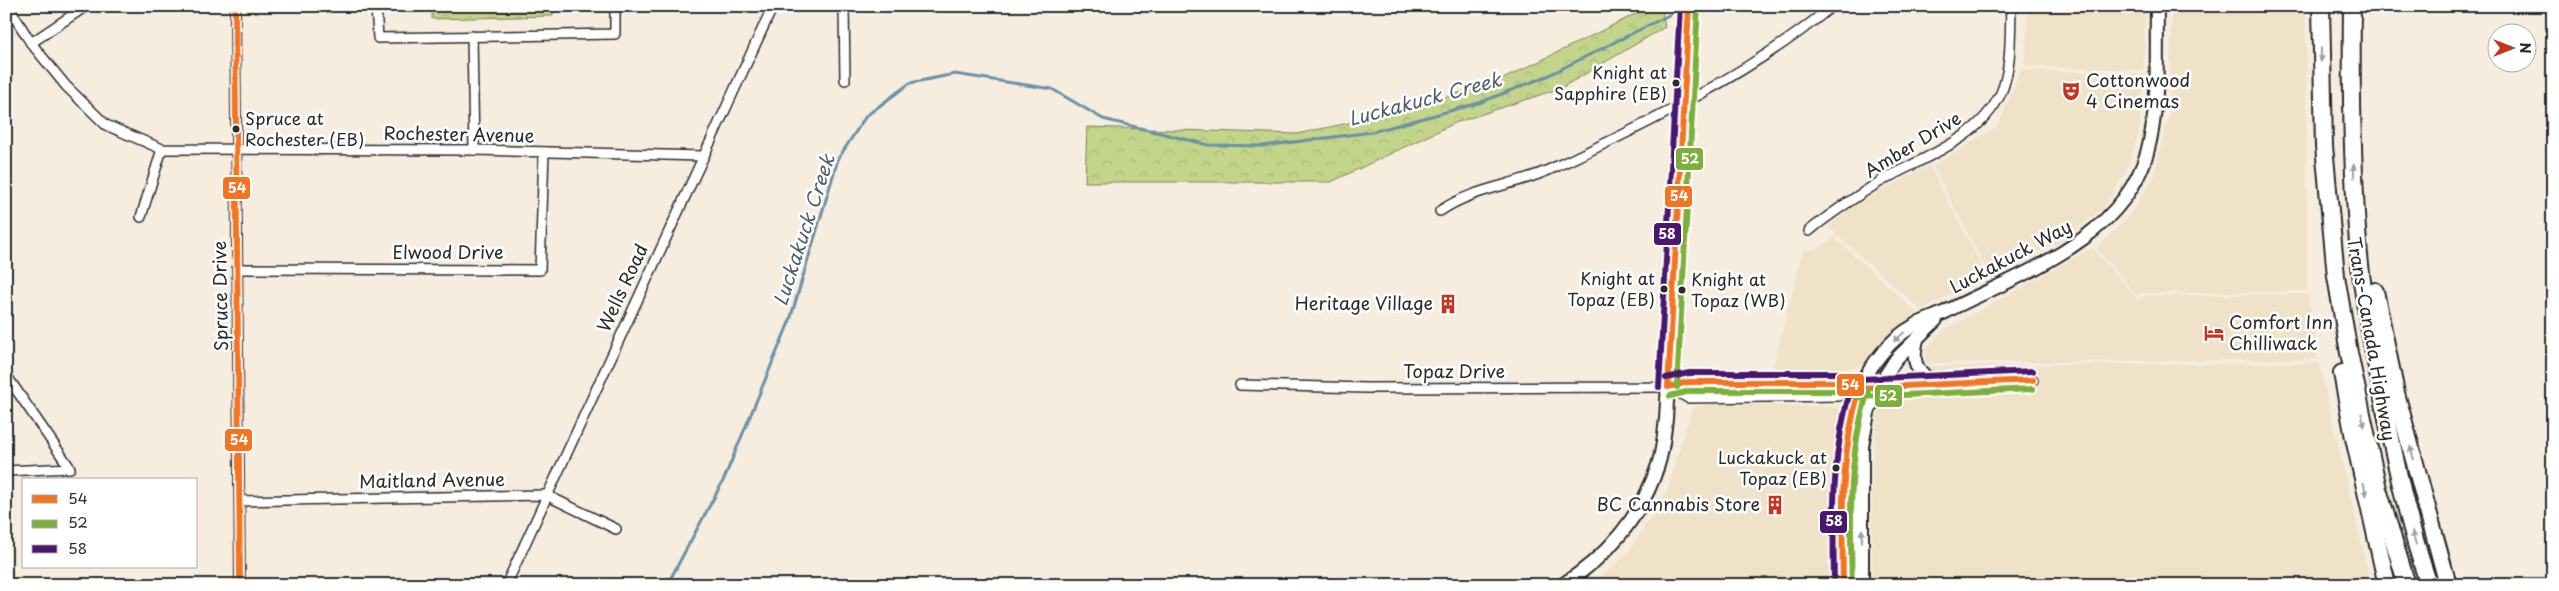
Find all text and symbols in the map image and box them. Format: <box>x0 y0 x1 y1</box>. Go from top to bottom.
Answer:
north arrow <box>2486 22 2536 72</box>
text: N <box>2515 42 2536 54</box>
one-way arrow <box>2317 47 2325 63</box>
place label: Knight at Sapphire (EB) <box>1554 59 1667 106</box>
water label: Luckakuck Creek <box>1345 64 1506 132</box>
place label: Cottonwood 4 Cinemas <box>2086 66 2190 114</box>
marker: Knight at Sapphire (EB) <box>1671 78 1681 88</box>
theatre icon: Cottonwood 4 Cinemas <box>2060 80 2082 102</box>
street label: Amber Drive <box>1859 104 1966 183</box>
place label: Spruce at Rochester (EB) <box>245 105 364 152</box>
street label: Rochester Avenue <box>383 119 535 148</box>
marker: Spruce at Rochester (EB) <box>231 124 241 134</box>
line badge: 52 <box>1675 147 1704 171</box>
text: 52 <box>1681 148 1699 169</box>
water label: Luckakuck Creek <box>765 149 841 309</box>
one-way arrow <box>2350 163 2358 179</box>
line badge: 54 <box>222 176 251 200</box>
text: 54 <box>228 177 247 198</box>
line badge: 54 <box>1664 185 1693 208</box>
text: 54 <box>1670 185 1689 206</box>
street label: Luckakuck Way <box>1944 212 2076 299</box>
line badge: 58 <box>1653 222 1682 246</box>
text: 58 <box>1658 223 1676 244</box>
street label: Trans-Canada Highway <box>2341 235 2404 443</box>
street label: Elwood Drive <box>392 238 504 265</box>
street label: Wells Road <box>590 239 654 336</box>
street label: Spruce Drive <box>205 241 234 351</box>
place label: Knight at Topaz (EB) <box>1567 265 1655 312</box>
place label: Knight at Topaz (WB) <box>1691 266 1786 313</box>
marker: Knight at Topaz (EB) <box>1659 284 1669 294</box>
marker: Knight at Topaz (WB) <box>1677 285 1687 295</box>
place label: Heritage Village <box>1295 289 1433 316</box>
building icon: Heritage Village <box>1437 293 1459 315</box>
place label: Comfort Inn Chilliwack <box>2229 308 2333 356</box>
hotel icon: Comfort Inn Chilliwack <box>2203 322 2225 344</box>
one-way arrow <box>1894 331 1906 343</box>
street label: Topaz Drive <box>1403 357 1505 384</box>
line badge: 54 <box>1836 373 1865 397</box>
text: 54 <box>1841 374 1860 395</box>
line badge: 52 <box>1874 384 1903 408</box>
text: 52 <box>1879 385 1897 406</box>
one-way arrow <box>2359 412 2367 427</box>
line badge: 54 <box>224 428 253 452</box>
text: 54 <box>230 429 249 450</box>
place label: Luckakuck at Topaz (EB) <box>1718 444 1827 491</box>
one-way arrow <box>2408 446 2416 461</box>
marker: Luckakuck at Topaz (EB) <box>1831 463 1841 473</box>
street label: Maitland Avenue <box>359 465 505 494</box>
legend <box>22 478 198 568</box>
one-way arrow <box>2361 482 2369 497</box>
text: 54 <box>68 486 88 509</box>
place label: BC Cannabis Store <box>1597 490 1760 517</box>
building icon: BC Cannabis Store <box>1764 494 1786 516</box>
text: 52 <box>68 510 88 533</box>
line badge: 58 <box>1819 510 1848 534</box>
text: 58 <box>1825 510 1843 531</box>
one-way arrow <box>1858 528 1866 544</box>
one-way arrow <box>2410 531 2418 546</box>
text: 58 <box>68 536 87 559</box>

